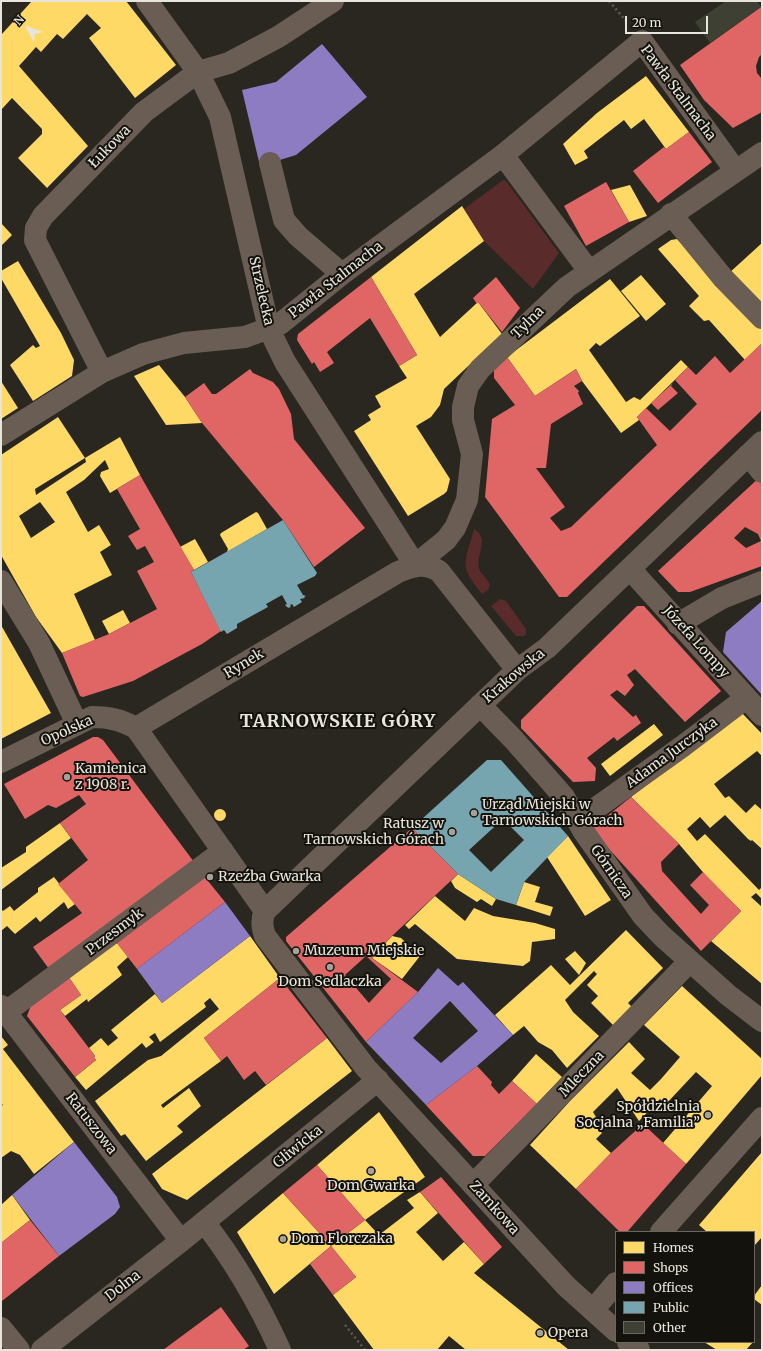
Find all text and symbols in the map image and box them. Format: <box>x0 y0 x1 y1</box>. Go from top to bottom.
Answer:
north arrow <box>8 8 48 48</box>
scale bar <box>627 8 710 34</box>
text: N <box>11 12 27 28</box>
text: 20 m <box>632 15 661 30</box>
street label: Pawła Stalmacha <box>637 42 719 144</box>
street label: Łukowa <box>86 122 134 172</box>
street label: Pawła Stalmacha <box>286 238 386 322</box>
street label: Strzelecka <box>245 255 277 327</box>
street label: Tylna <box>508 303 548 343</box>
street label: Józefa Lompy <box>659 602 733 682</box>
street label: Krakowska <box>480 645 548 707</box>
street label: Rynek <box>221 646 267 682</box>
district label: TARNOWSKIE GÓRY <box>240 711 436 733</box>
street label: Opolska <box>39 712 95 750</box>
street label: Adama Jurczyka <box>623 714 721 792</box>
place label: Kamienica z 1908 r. <box>75 761 146 794</box>
marker: Kamienica z 1908 r. <box>62 772 72 782</box>
place label: Urząd Miejski w Tarnowskich Górach <box>482 797 623 830</box>
marker: Urząd Miejski w Tarnowskich Górach <box>469 808 479 818</box>
place label: Ratusz w Tarnowskich Górach <box>303 816 444 848</box>
marker: Ratusz w Tarnowskich Górach <box>447 827 457 837</box>
street label: Górnicza <box>587 842 635 902</box>
place label: Rzeźba Gwarka <box>218 869 321 885</box>
marker: Rzeźba Gwarka <box>205 872 215 882</box>
street label: Przesmyk <box>83 905 147 959</box>
place label: Muzeum Miejskie <box>304 943 424 959</box>
marker: Muzeum Miejskie <box>291 946 301 956</box>
marker: Dom Sedlaczka <box>325 962 335 972</box>
place label: Dom Sedlaczka <box>278 974 382 990</box>
street label: Mleczna <box>556 1048 608 1100</box>
street label: Ratuszowa <box>62 1090 120 1158</box>
place label: Spółdzielnia Socjalna „Familia” <box>576 1099 700 1132</box>
marker: Spółdzielnia Socjalna „Familia” <box>703 1110 713 1120</box>
street label: Gliwicka <box>270 1122 326 1172</box>
marker: Dom Gwarka <box>366 1166 376 1176</box>
place label: Dom Gwarka <box>327 1178 415 1194</box>
street label: Zamkowa <box>465 1178 523 1238</box>
place label: Dom Florczaka <box>291 1231 393 1247</box>
legend <box>615 1231 755 1343</box>
marker: Dom Florczaka <box>278 1234 288 1244</box>
text: Homes <box>653 1240 694 1255</box>
text: Shops <box>653 1260 688 1275</box>
street label: Dolna <box>102 1267 144 1305</box>
text: Offices <box>653 1280 693 1295</box>
text: Public <box>653 1300 689 1315</box>
text: Other <box>653 1320 686 1335</box>
place label: Opera <box>548 1325 588 1341</box>
marker: Opera <box>535 1328 545 1338</box>

